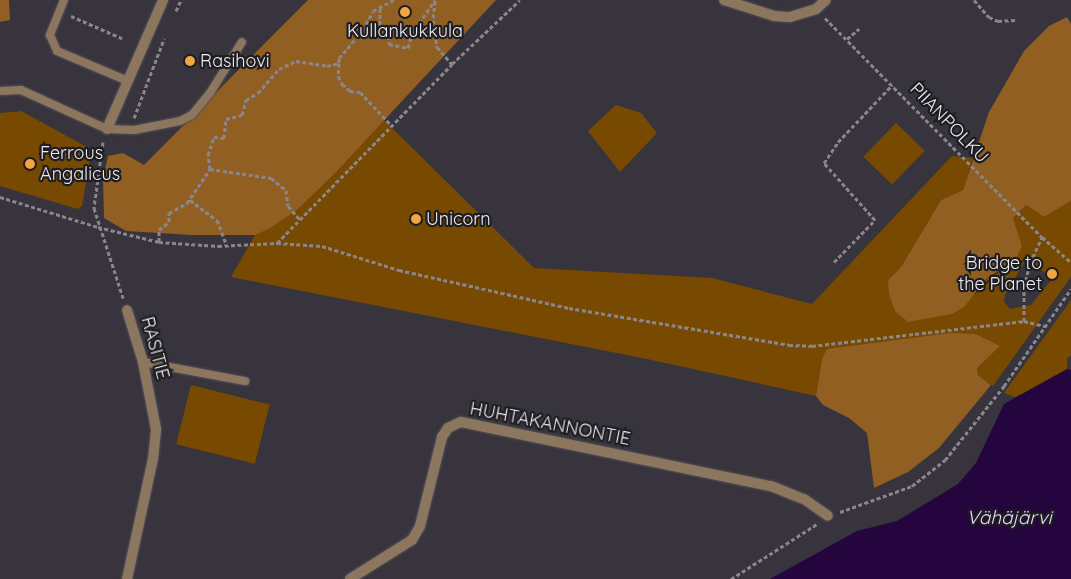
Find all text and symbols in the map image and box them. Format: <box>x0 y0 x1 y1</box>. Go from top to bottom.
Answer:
marker: Kullankukkula <box>399 6 411 18</box>
place label: Kullankukkula <box>347 20 463 42</box>
place label: Rasihovi <box>200 50 270 72</box>
marker: Rasihovi <box>184 55 196 67</box>
street label: PIIANPOLKU <box>905 78 993 168</box>
place label: Ferrous Angalicus <box>40 143 120 186</box>
marker: Ferrous Angalicus <box>24 158 36 170</box>
place label: Unicorn <box>426 208 491 230</box>
marker: Unicorn <box>410 213 422 225</box>
place label: Bridge to the Planet <box>958 253 1042 296</box>
marker: Bridge to the Planet <box>1046 268 1058 280</box>
street label: RASITIE <box>136 314 174 382</box>
street label: HUHTAKANNONTIE <box>468 398 632 450</box>
water label: Vähäjärvi <box>966 507 1052 529</box>

